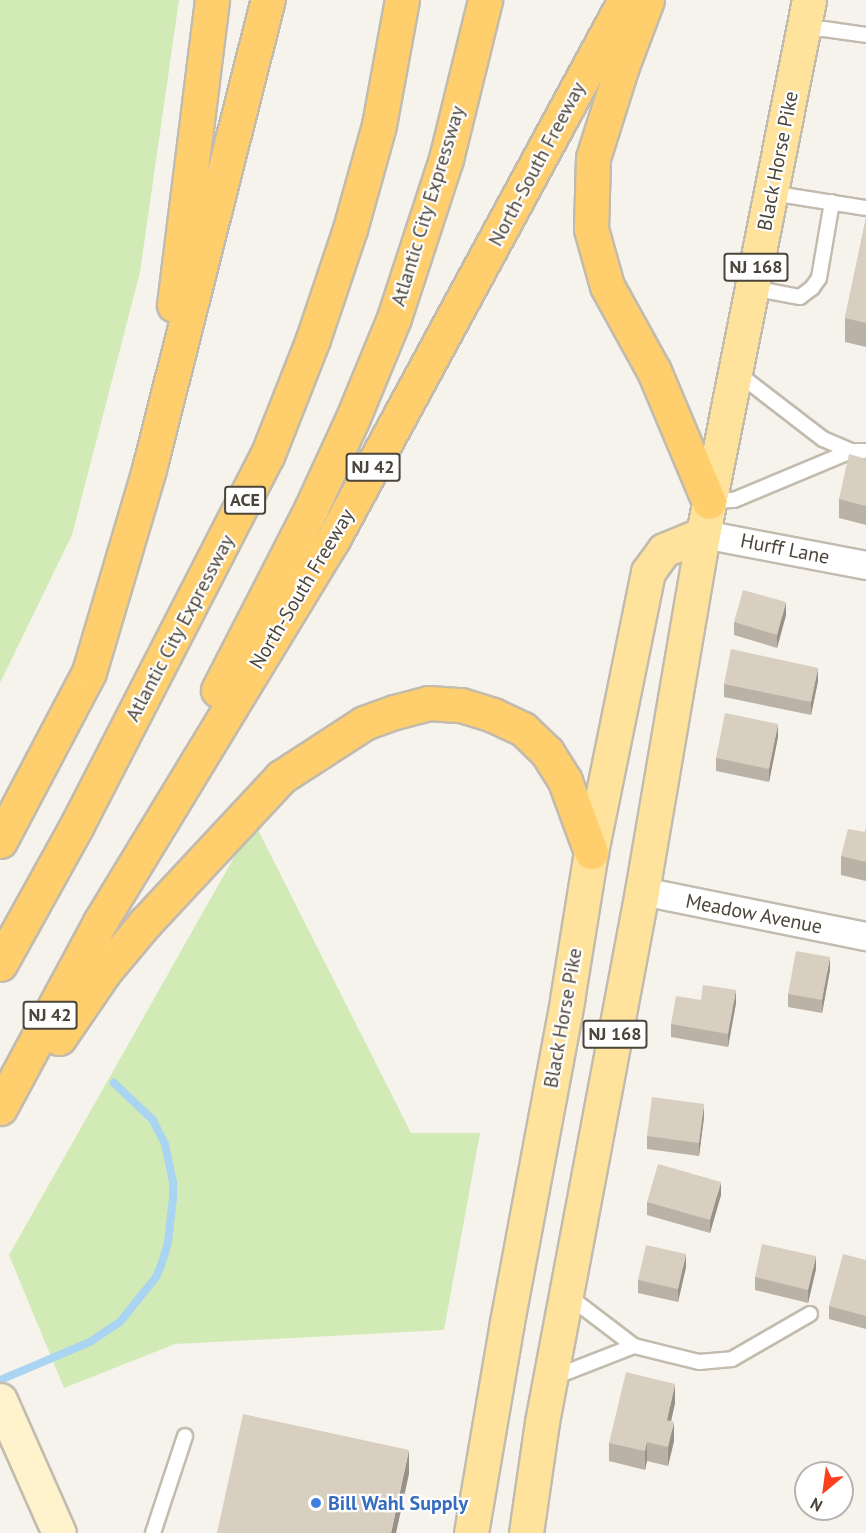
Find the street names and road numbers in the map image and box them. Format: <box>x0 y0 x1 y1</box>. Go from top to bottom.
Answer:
street label: North-South Freeway <box>484 78 590 250</box>
street label: Black Horse Pike <box>753 89 803 233</box>
street label: Atlantic City Expressway <box>386 102 470 310</box>
road number: NJ 168 <box>723 252 789 282</box>
road number: NJ 42 <box>344 452 401 482</box>
road number: ACE <box>224 485 266 515</box>
street label: North-South Freeway <box>245 505 359 673</box>
street label: Hurff Lane <box>738 529 832 569</box>
street label: Atlantic City Expressway <box>120 530 240 726</box>
street label: Meadow Avenue <box>683 889 825 939</box>
street label: Black Horse Pike <box>539 946 587 1090</box>
road number: NJ 42 <box>22 1000 78 1030</box>
road number: NJ 168 <box>582 1019 648 1049</box>

